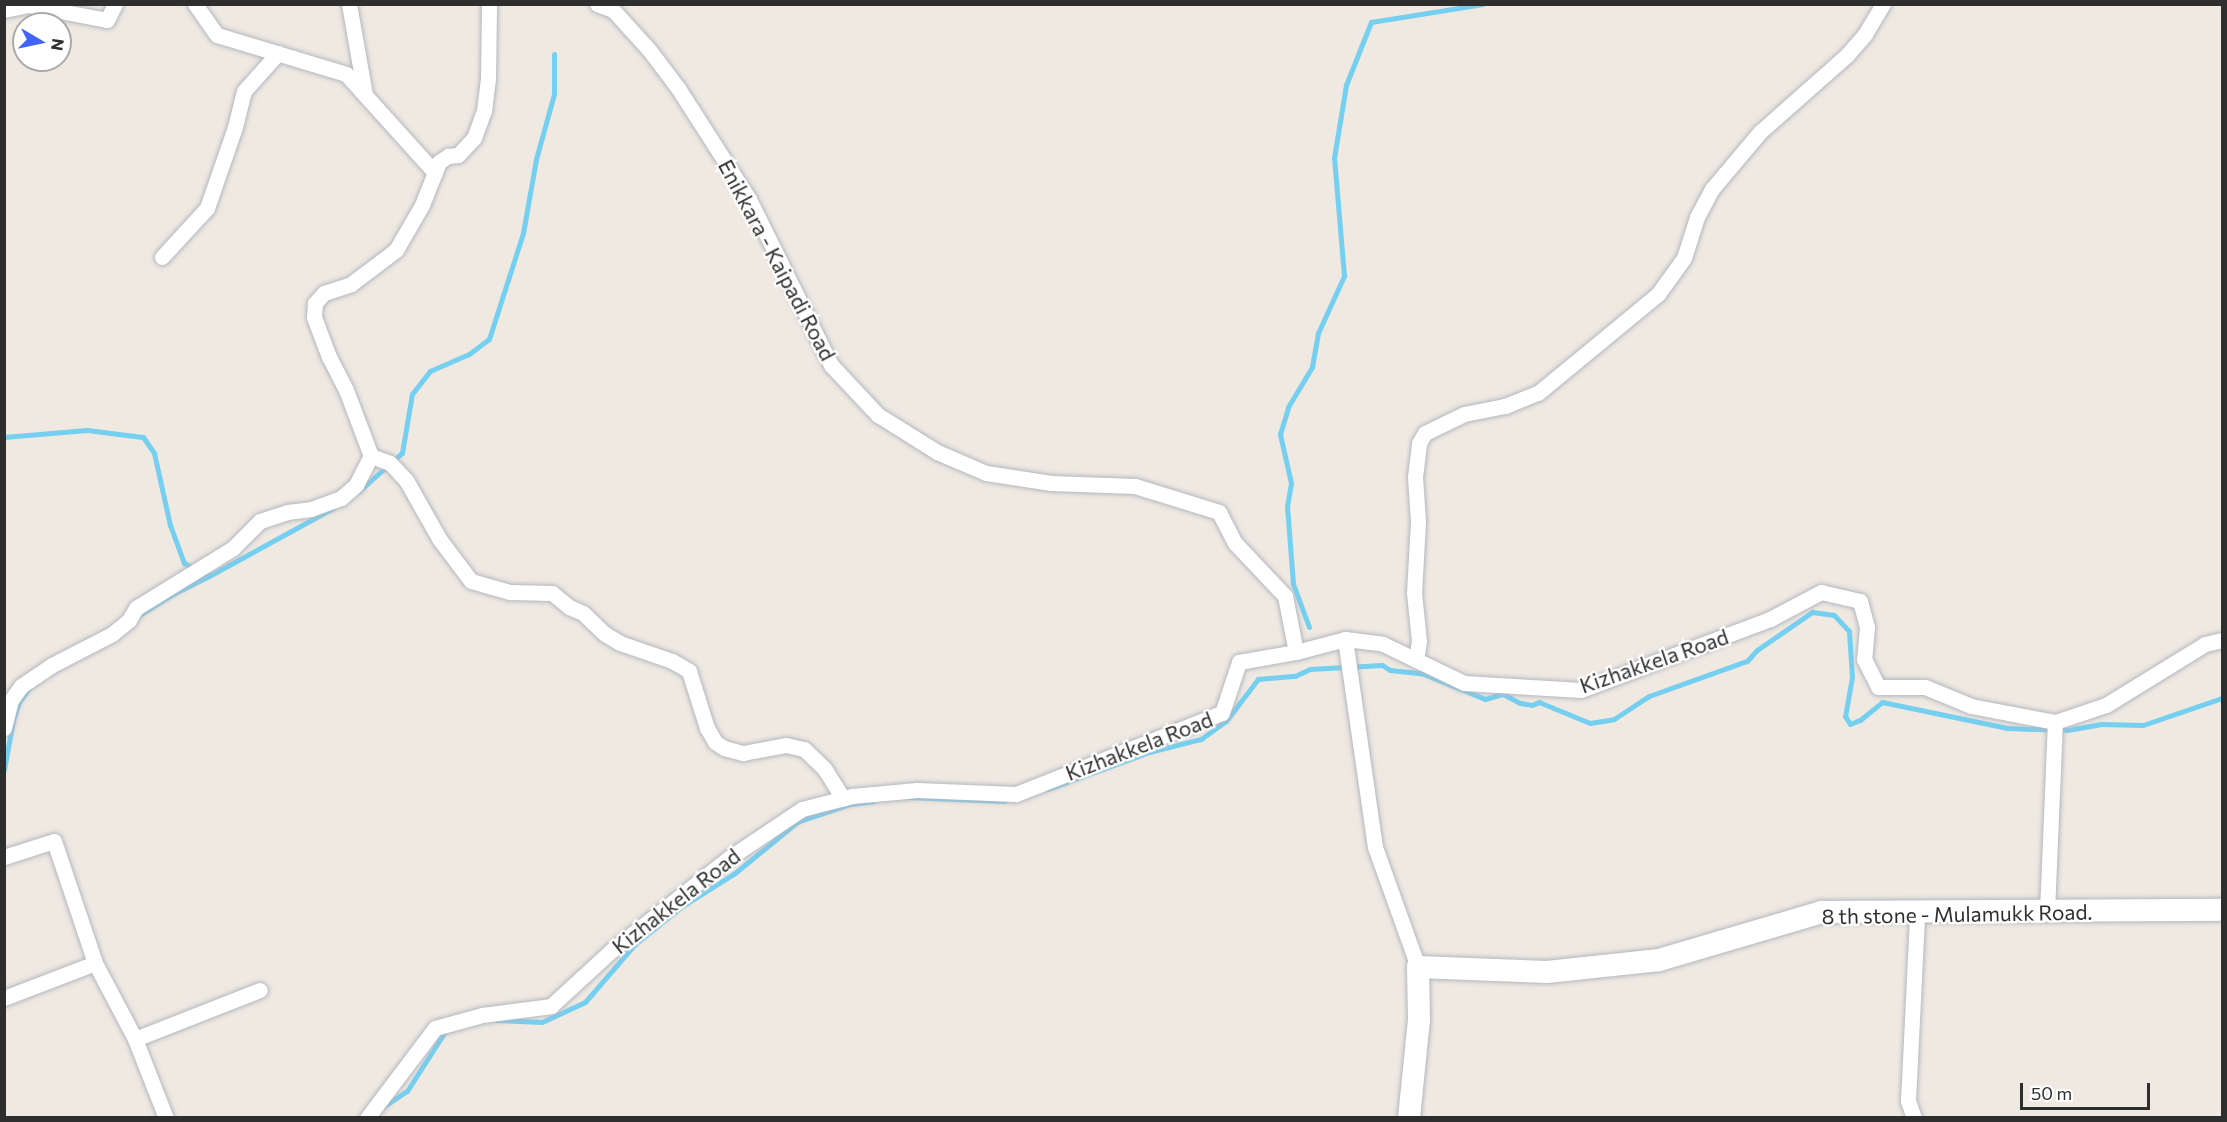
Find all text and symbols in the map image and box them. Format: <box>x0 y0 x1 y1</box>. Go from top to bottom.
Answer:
north arrow <box>12 12 72 72</box>
text: N <box>48 37 69 52</box>
street label: Enikkara - Kaipadi Road <box>713 155 841 365</box>
street label: Kizhakkela Road <box>1576 624 1732 698</box>
street label: Kizhakkela Road <box>1062 706 1216 786</box>
street label: Kizhakkela Road <box>607 843 745 959</box>
street label: 8 th stone - Mulamukk Road. <box>1821 899 2093 929</box>
scale bar <box>2023 1071 2154 1109</box>
text: 50 m <box>2031 1082 2072 1104</box>

